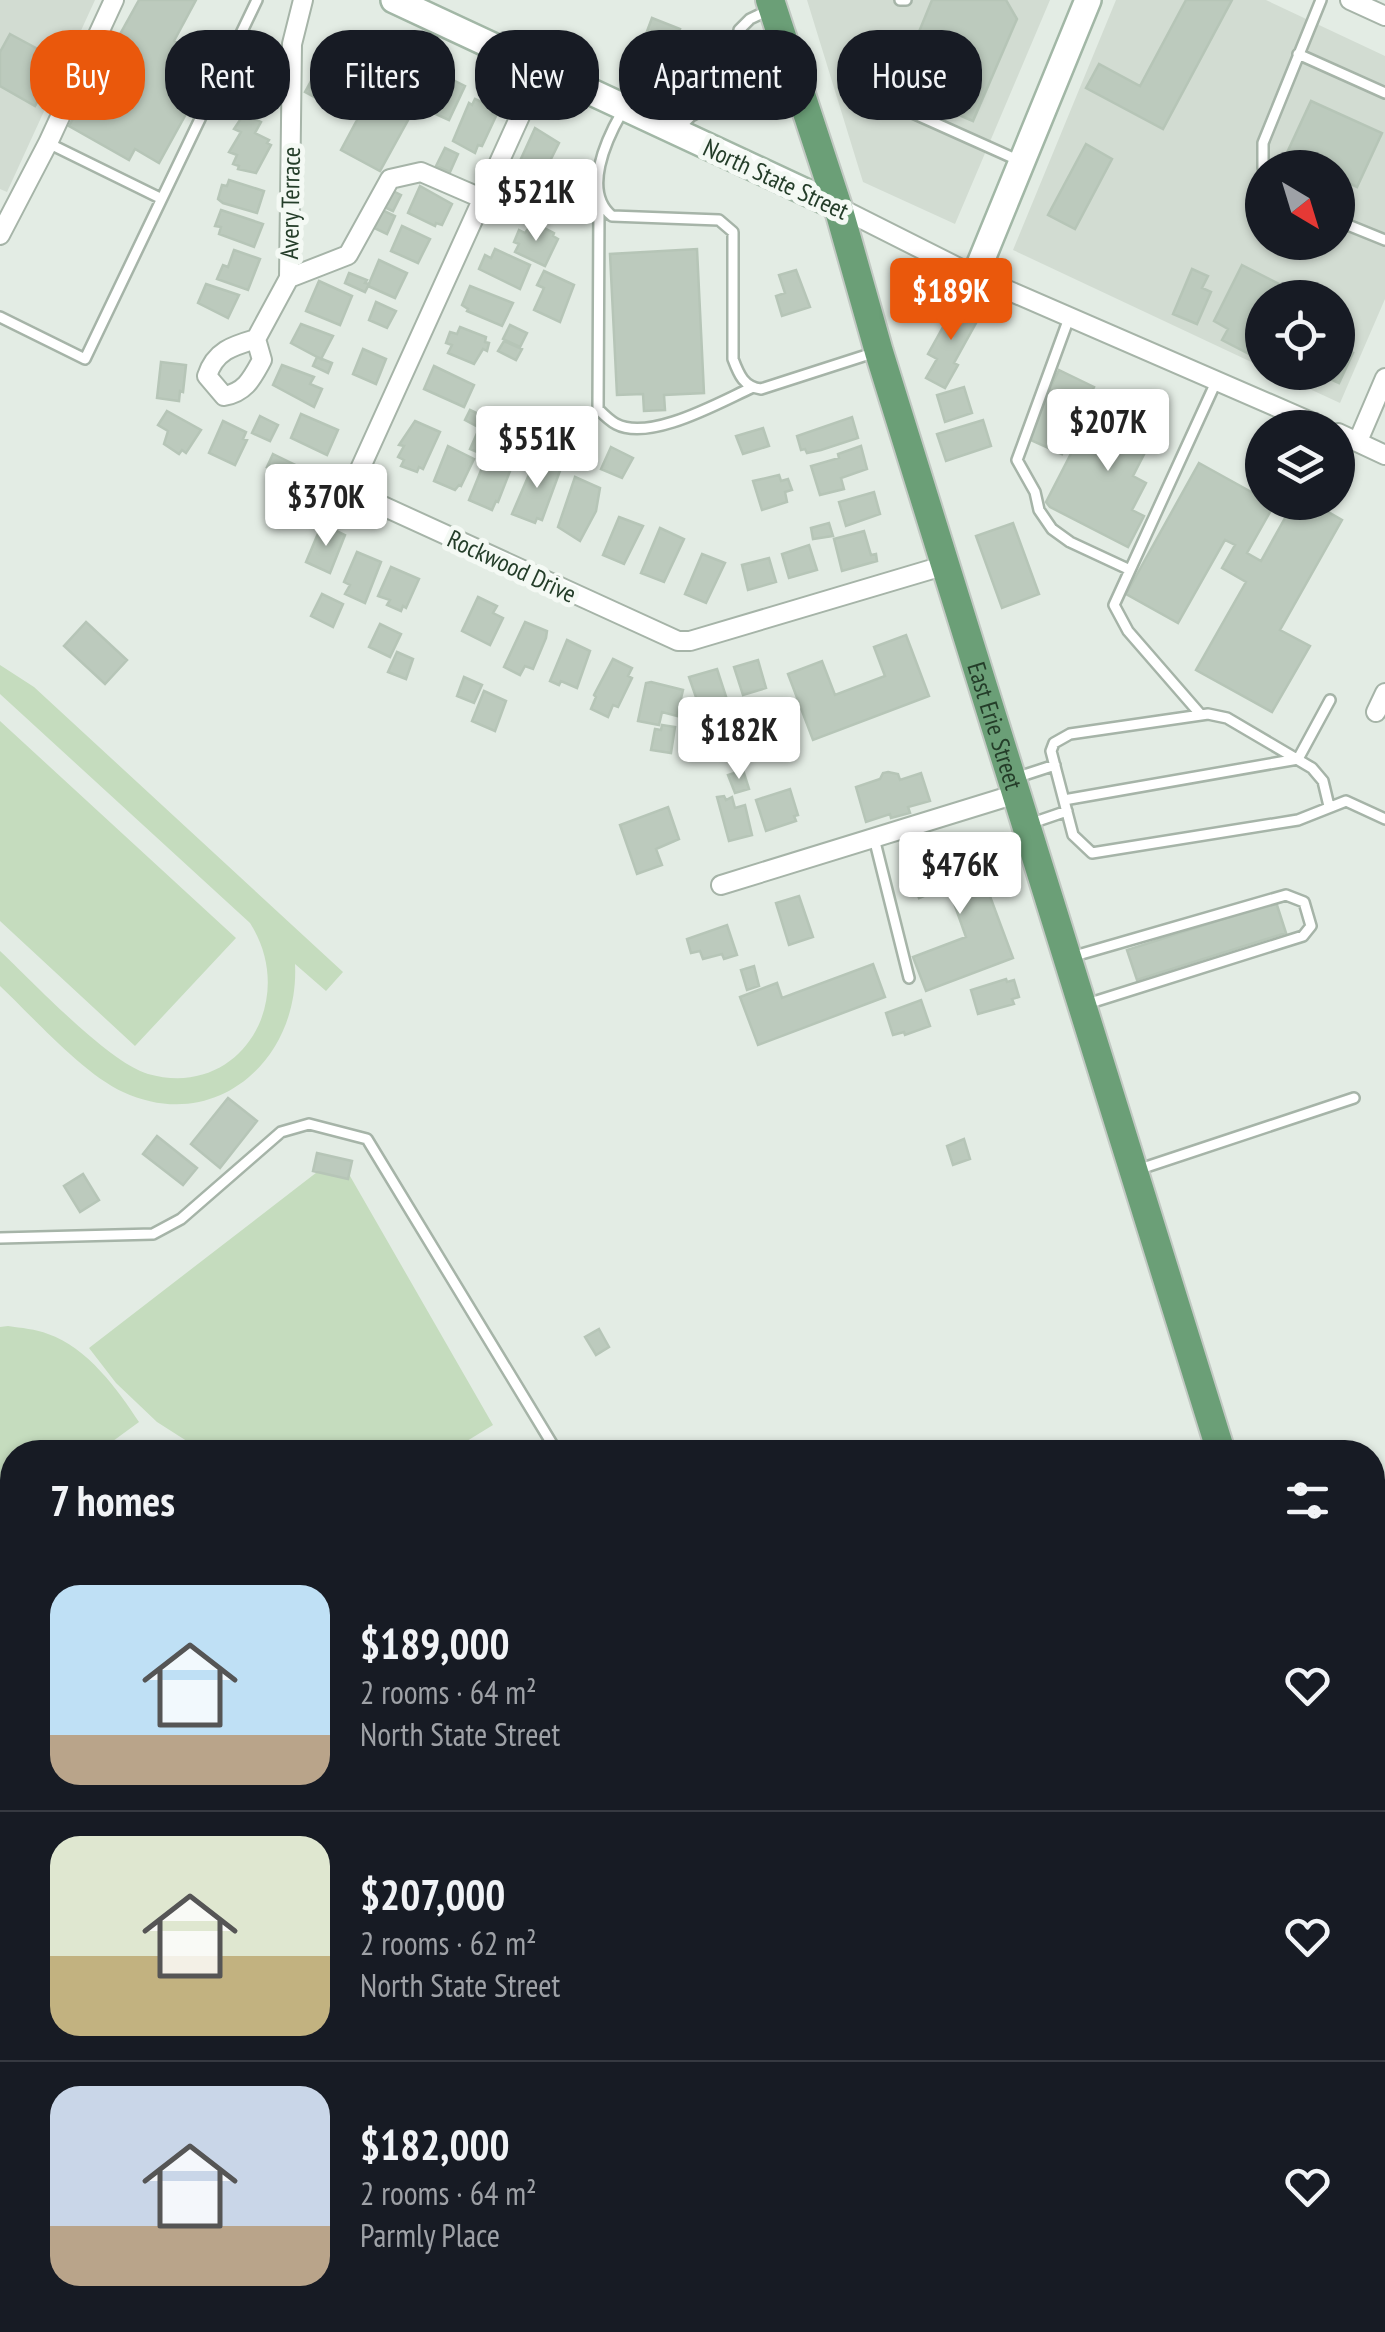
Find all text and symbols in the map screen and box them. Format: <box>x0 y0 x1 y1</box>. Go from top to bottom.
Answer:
chip: Buy <box>30 30 145 120</box>
chip: Rent <box>165 30 290 120</box>
chip: Filters <box>310 30 455 120</box>
chip: New <box>475 30 599 120</box>
chip: Apartment <box>619 30 817 120</box>
chip: House <box>837 30 982 120</box>
street label: North State Street <box>698 131 854 227</box>
street label: Avery Terrace <box>273 146 307 260</box>
north arrow <box>1245 150 1355 260</box>
map controls <box>1245 150 1355 520</box>
pin: $521K <box>466 159 606 244</box>
text: $521K <box>497 170 575 212</box>
pin: $189K <box>881 258 1021 343</box>
text: $189K <box>912 269 990 311</box>
button: locate <box>1245 280 1355 390</box>
pin: $207K <box>1038 389 1178 474</box>
text: $207K <box>1069 400 1147 442</box>
pin: $551K <box>467 406 607 491</box>
button: layers <box>1245 410 1355 520</box>
text: $551K <box>498 417 576 459</box>
pin: $370K <box>256 464 396 549</box>
text: $370K <box>287 475 365 517</box>
street label: Rockwood Drive <box>443 522 581 610</box>
street label: East Erie Street <box>960 658 1030 794</box>
pin: $182K <box>669 697 809 782</box>
text: $182K <box>700 708 778 750</box>
pin: $476K <box>890 832 1030 917</box>
text: $476K <box>921 843 999 885</box>
text: 7 homes <box>50 1473 175 1528</box>
icon: filters <box>1280 1473 1335 1528</box>
text: $189,000 <box>360 1616 510 1671</box>
icon: home <box>130 1625 250 1745</box>
icon: heart <box>1280 1658 1335 1713</box>
text: 2 rooms · 64 m² <box>360 1671 537 1713</box>
text: North State Street <box>360 1713 560 1755</box>
text: $207,000 <box>360 1867 505 1922</box>
icon: home <box>130 1876 250 1996</box>
icon: heart <box>1280 1909 1335 1964</box>
text: 2 rooms · 62 m² <box>360 1922 537 1964</box>
text: North State Street <box>360 1964 560 2006</box>
text: $182,000 <box>360 2117 510 2172</box>
icon: home <box>130 2126 250 2246</box>
icon: heart <box>1280 2159 1335 2214</box>
text: 2 rooms · 64 m² <box>360 2172 537 2214</box>
text: Parmly Place <box>360 2214 500 2256</box>

